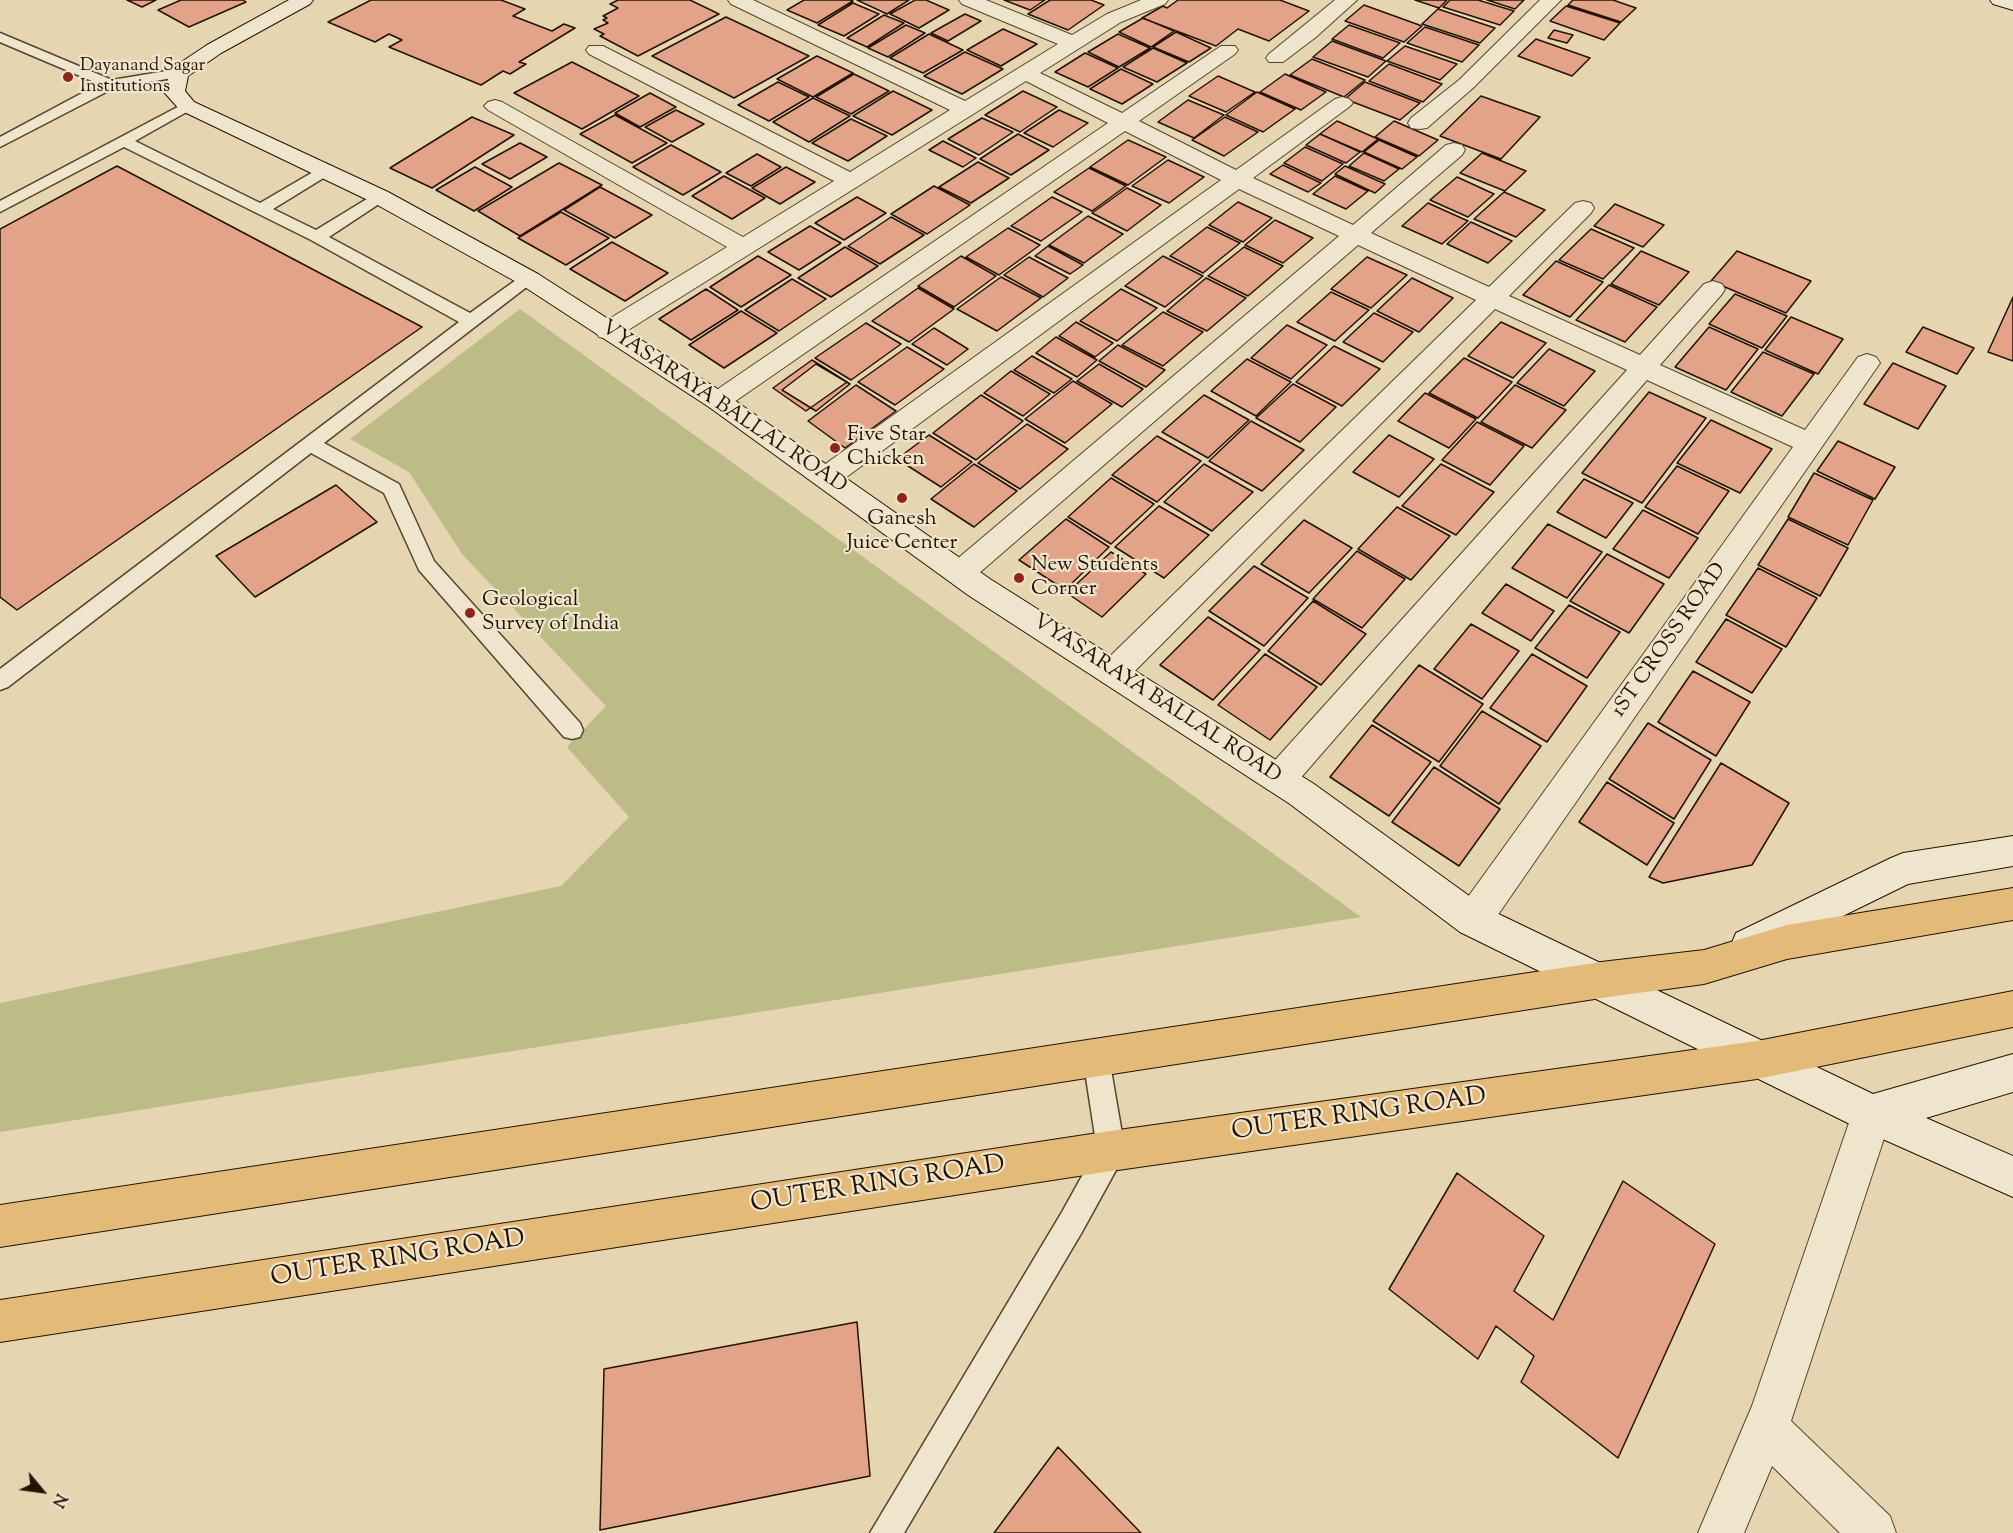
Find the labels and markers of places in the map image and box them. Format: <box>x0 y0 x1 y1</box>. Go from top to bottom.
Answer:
place label: Dayanand Sagar Institutions <box>80 56 205 98</box>
marker: Dayanand Sagar Institutions <box>61 70 75 84</box>
place label: Five Star Chicken <box>847 423 926 473</box>
marker: Five Star Chicken <box>828 441 842 455</box>
marker: Ganesh Juice Center <box>895 491 909 505</box>
place label: Ganesh Juice Center <box>847 507 957 557</box>
place label: New Students Corner <box>1031 553 1158 603</box>
marker: New Students Corner <box>1012 571 1026 585</box>
place label: Geological Survey of India <box>482 588 619 638</box>
marker: Geological Survey of India <box>463 606 477 620</box>

